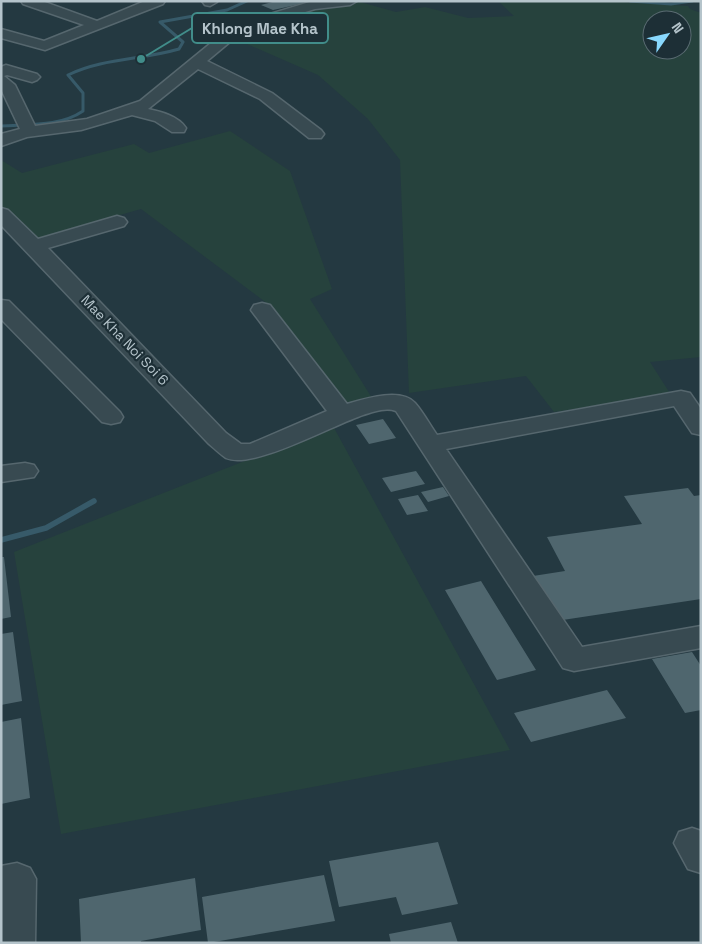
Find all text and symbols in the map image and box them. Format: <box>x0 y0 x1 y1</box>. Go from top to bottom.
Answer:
north arrow <box>642 10 692 60</box>
callout: Khlong Mae Kha <box>192 13 328 43</box>
text: Khlong Mae Kha <box>202 19 318 38</box>
text: N <box>668 19 688 37</box>
street label: Mae Kha Noi Soi 6 <box>77 291 173 389</box>

